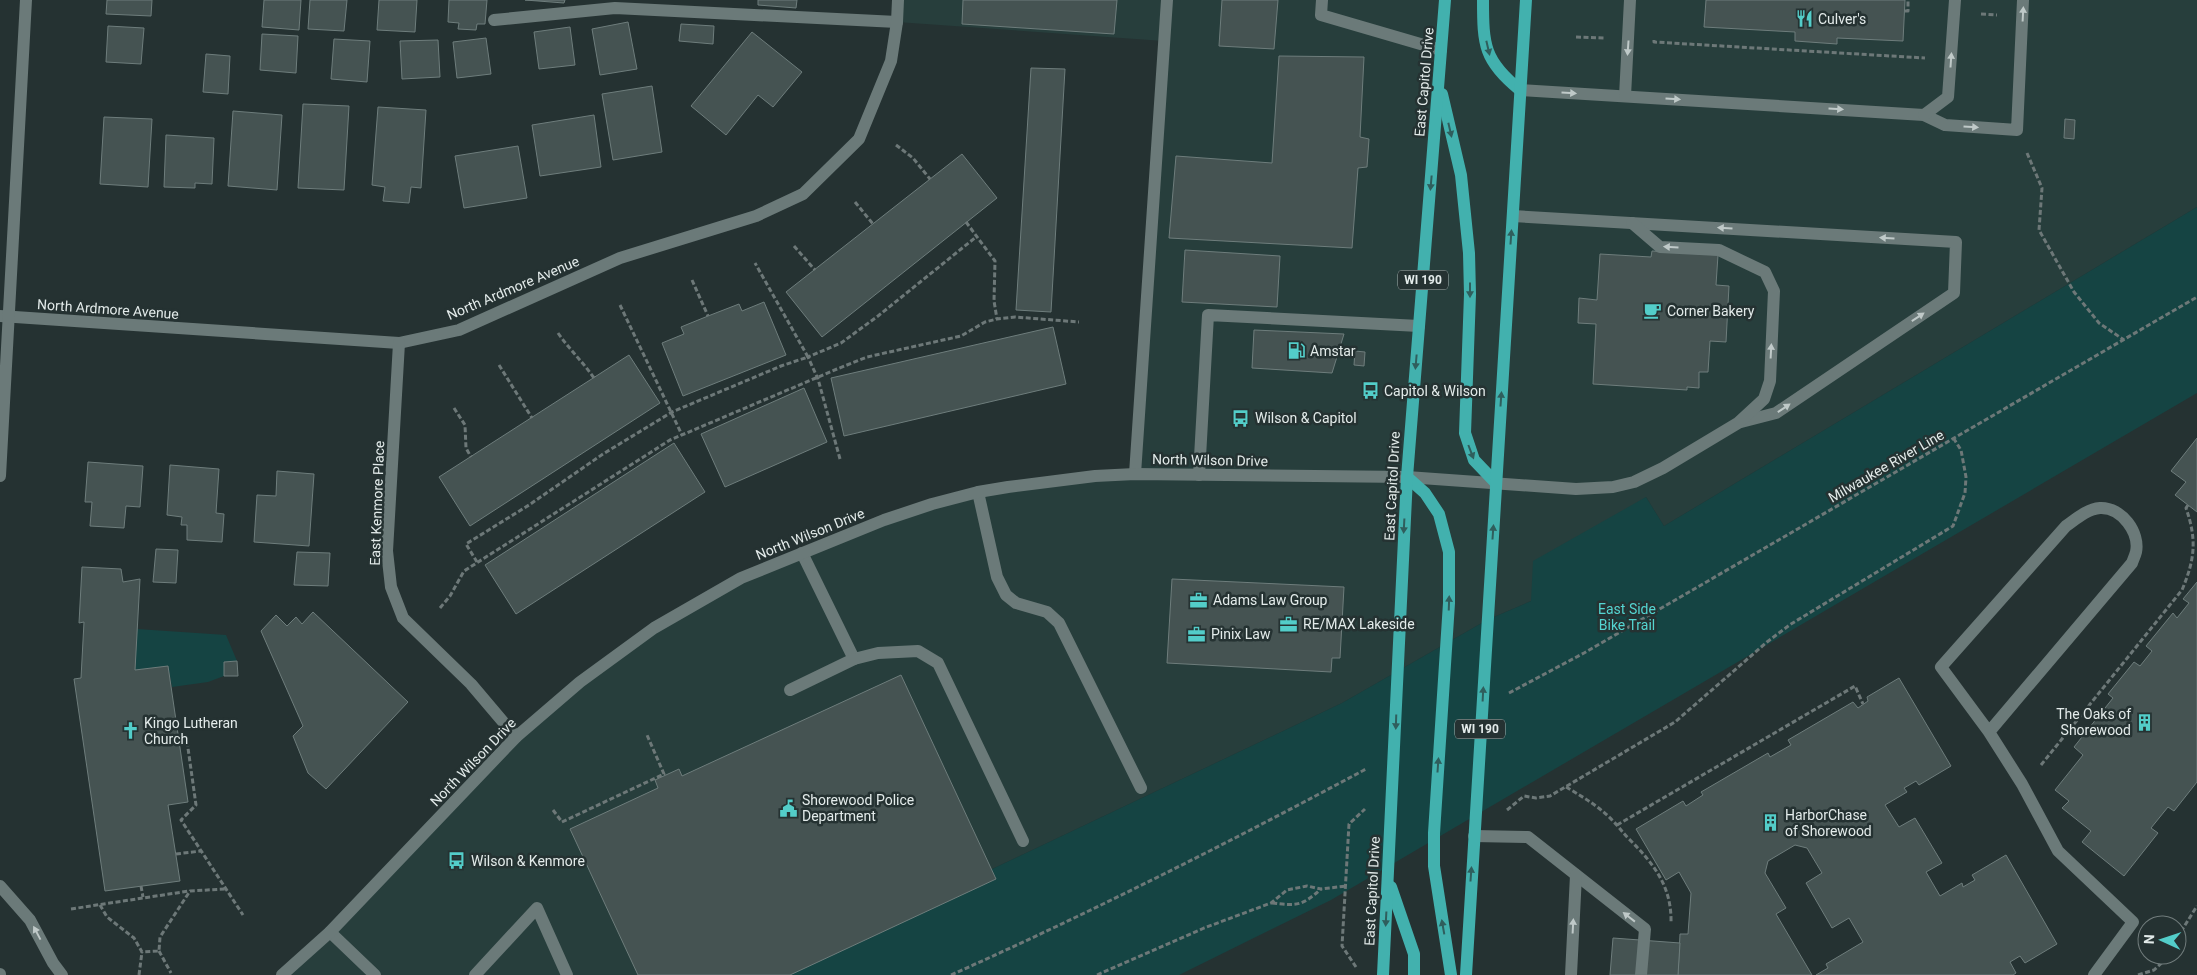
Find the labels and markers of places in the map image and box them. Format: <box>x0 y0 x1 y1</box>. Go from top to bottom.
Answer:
restaurant icon: Culver's <box>1794 9 1814 29</box>
place label: Culver's <box>1818 11 1866 27</box>
cafe icon: Corner Bakery <box>1643 301 1663 321</box>
place label: Corner Bakery <box>1667 303 1755 319</box>
fuel station icon: Amstar <box>1286 341 1306 361</box>
place label: Amstar <box>1310 343 1356 359</box>
bus stop icon: Capitol & Wilson <box>1360 381 1380 401</box>
place label: Capitol & Wilson <box>1384 383 1486 399</box>
bus stop icon: Wilson & Capitol <box>1231 408 1251 428</box>
place label: Wilson & Capitol <box>1255 410 1357 426</box>
office icon: Adams Law Group <box>1189 590 1209 610</box>
place label: Adams Law Group <box>1213 592 1328 608</box>
office icon: RE/MAX Lakeside <box>1279 614 1299 634</box>
place label: RE/MAX Lakeside <box>1303 616 1415 632</box>
office icon: Pinix Law <box>1187 624 1207 644</box>
place label: Pinix Law <box>1211 626 1271 642</box>
place label: The Oaks of Shorewood <box>2056 706 2131 738</box>
building icon: The Oaks of Shorewood <box>2135 712 2155 732</box>
place label: Kingo Lutheran Church <box>144 715 238 747</box>
church icon: Kingo Lutheran Church <box>120 721 140 741</box>
place label: Shorewood Police Department <box>802 792 914 824</box>
public building icon: Shorewood Police Department <box>778 798 798 818</box>
place label: HarborChase of Shorewood <box>1785 807 1872 839</box>
building icon: HarborChase of Shorewood <box>1761 813 1781 833</box>
bus stop icon: Wilson & Kenmore <box>447 851 467 871</box>
place label: Wilson & Kenmore <box>471 853 585 869</box>

